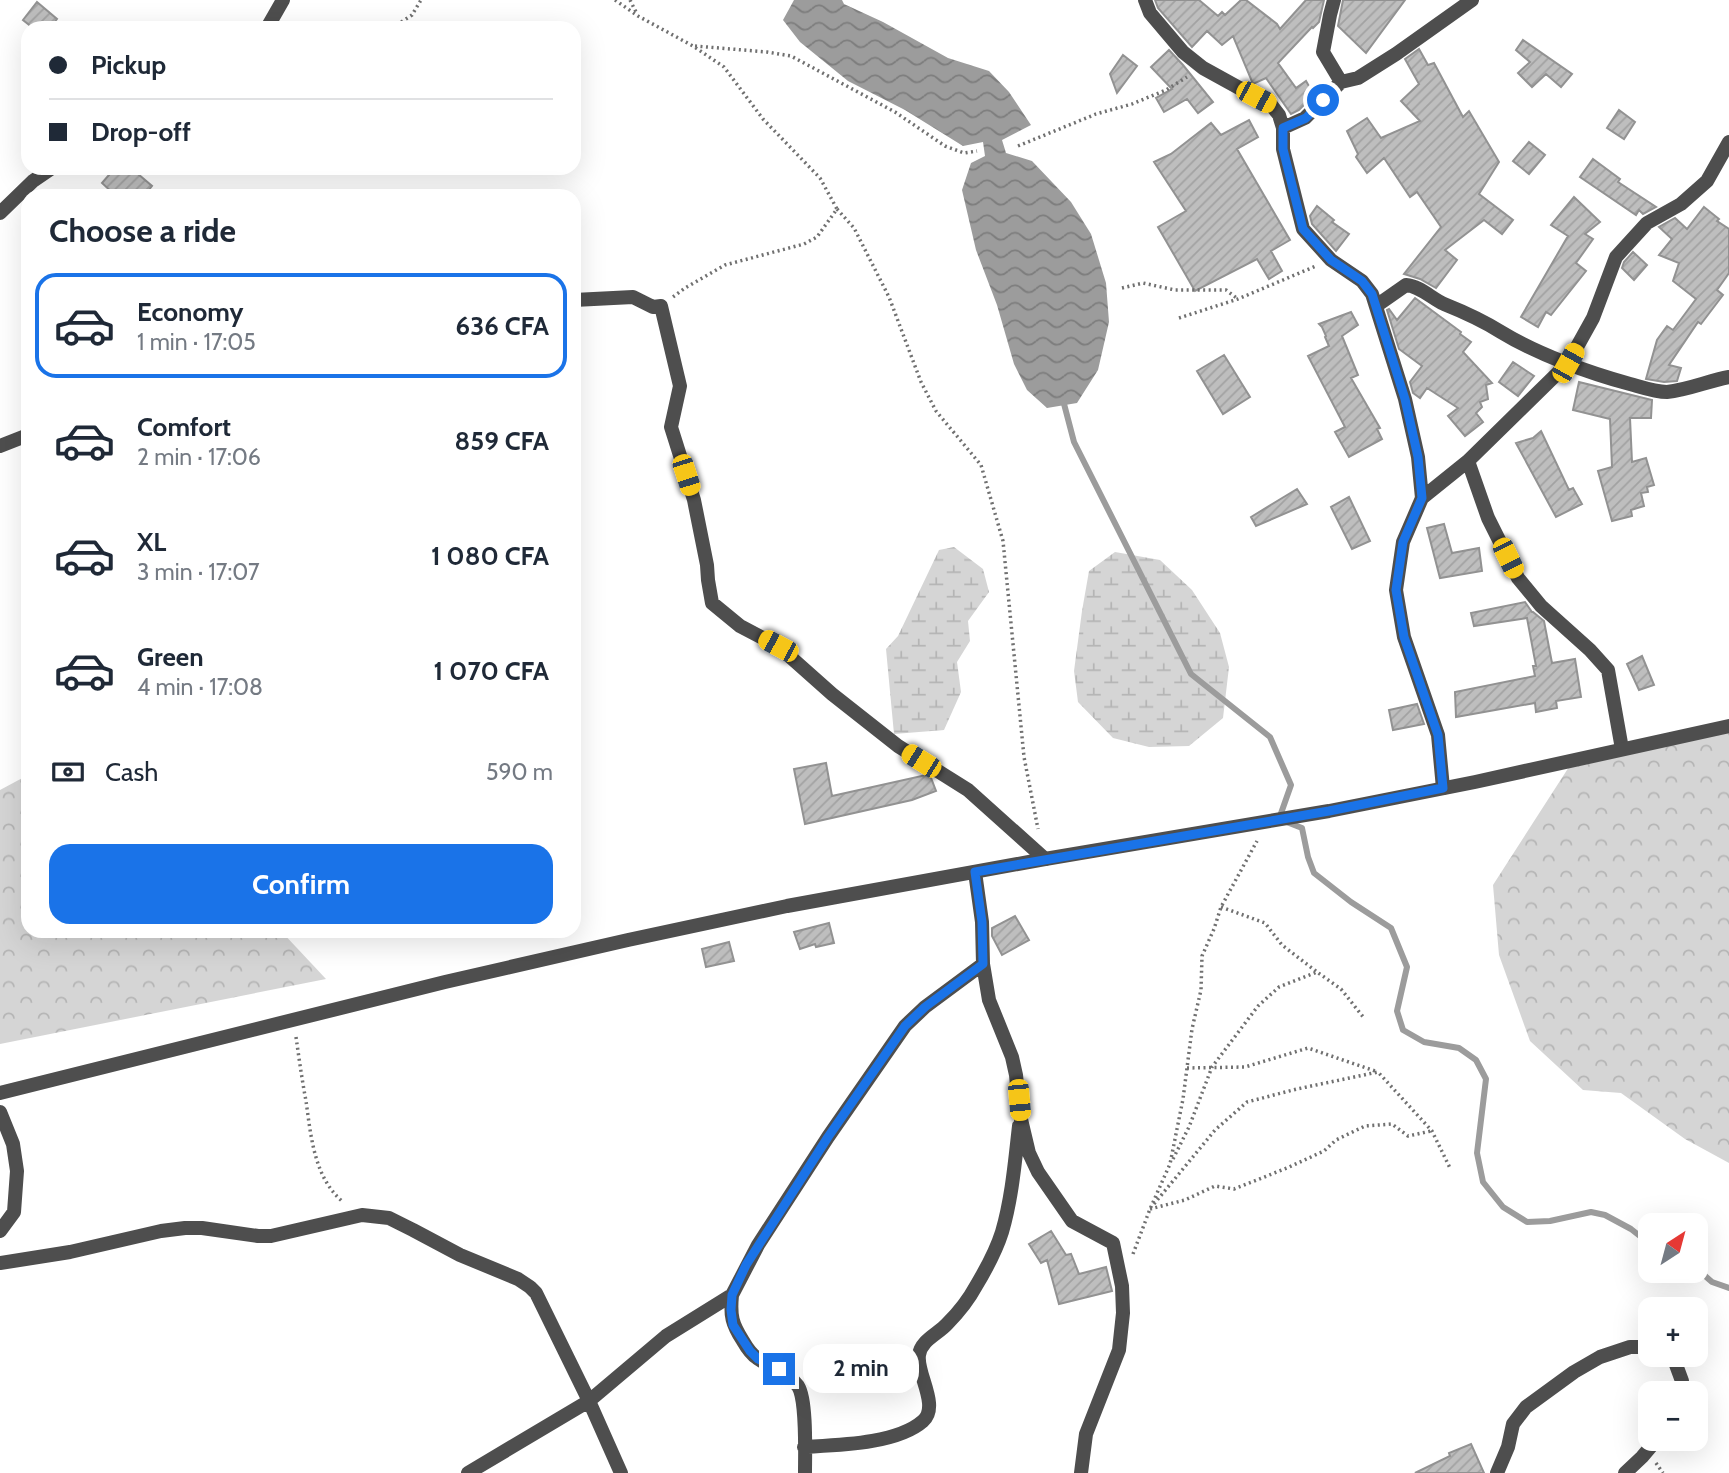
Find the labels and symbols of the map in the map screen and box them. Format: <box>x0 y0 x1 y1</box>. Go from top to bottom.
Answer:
car <box>1233 78 1280 116</box>
route start <box>1307 84 1339 116</box>
car <box>1549 340 1588 386</box>
car <box>670 452 703 498</box>
car <box>1490 535 1527 581</box>
car <box>755 627 802 665</box>
car <box>898 741 945 781</box>
car <box>1007 1078 1032 1122</box>
north arrow <box>1638 1213 1708 1283</box>
callout: 2 min <box>804 1344 919 1394</box>
route end <box>763 1353 795 1385</box>

